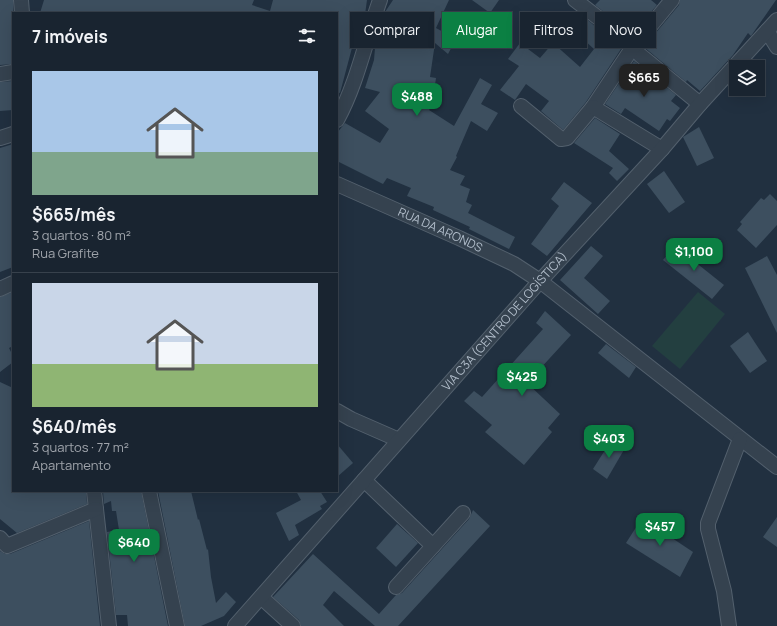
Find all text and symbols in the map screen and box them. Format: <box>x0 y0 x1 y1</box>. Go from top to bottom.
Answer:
chip: Comprar <box>350 12 434 48</box>
chip: Alugar <box>442 12 512 48</box>
chip: Filtros <box>520 12 587 48</box>
chip: Novo <box>595 12 656 48</box>
text: 7 imóveis <box>32 25 108 48</box>
icon: filters <box>296 25 318 47</box>
map controls <box>729 60 765 96</box>
button: layers <box>729 60 765 96</box>
pin: $665 <box>620 64 668 98</box>
text: $665 <box>628 68 660 86</box>
pin: $488 <box>393 83 441 117</box>
text: $488 <box>401 87 433 105</box>
icon: home <box>139 97 211 169</box>
text: $665/mês <box>32 203 115 226</box>
street label: RUA DA ARONDS <box>395 203 486 256</box>
text: 3 quartos · 80 m² <box>32 226 131 244</box>
pin: $1,100 <box>661 238 727 272</box>
text: $1,100 <box>675 242 713 260</box>
text: Rua Grafite <box>32 244 99 262</box>
street label: VIA C3A (CENTRO DE LOGÍSTICA) <box>438 248 571 394</box>
icon: home <box>139 309 211 381</box>
pin: $425 <box>498 363 546 397</box>
text: $425 <box>506 367 538 385</box>
text: $640/mês <box>32 415 116 438</box>
pin: $403 <box>585 425 633 459</box>
text: $403 <box>593 429 625 447</box>
text: 3 quartos · 77 m² <box>32 438 129 456</box>
text: Apartamento <box>32 456 111 474</box>
pin: $457 <box>636 513 684 547</box>
text: $457 <box>645 517 675 535</box>
pin: $640 <box>110 529 158 563</box>
text: $640 <box>118 533 150 551</box>

